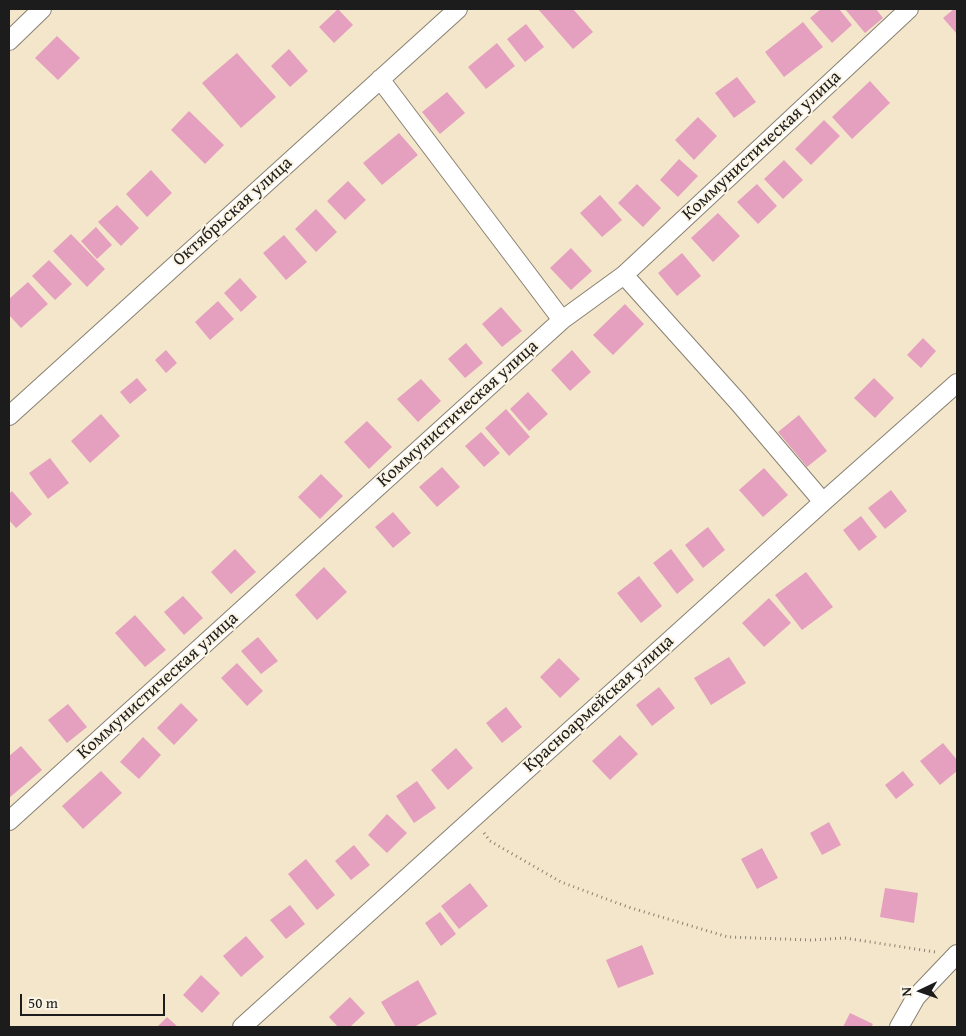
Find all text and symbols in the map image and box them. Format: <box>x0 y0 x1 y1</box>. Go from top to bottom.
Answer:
street label: Коммунистическая улица <box>678 67 846 225</box>
street label: Октябрьская улица <box>169 153 297 271</box>
street label: Коммунистическая улица <box>373 336 543 492</box>
street label: Коммунистическая улица <box>73 608 243 764</box>
street label: Красноармейская улица <box>519 631 679 777</box>
north arrow <box>896 966 946 1016</box>
scale bar <box>22 984 168 1016</box>
text: N <box>896 987 916 997</box>
text: 50 m <box>28 992 58 1013</box>

